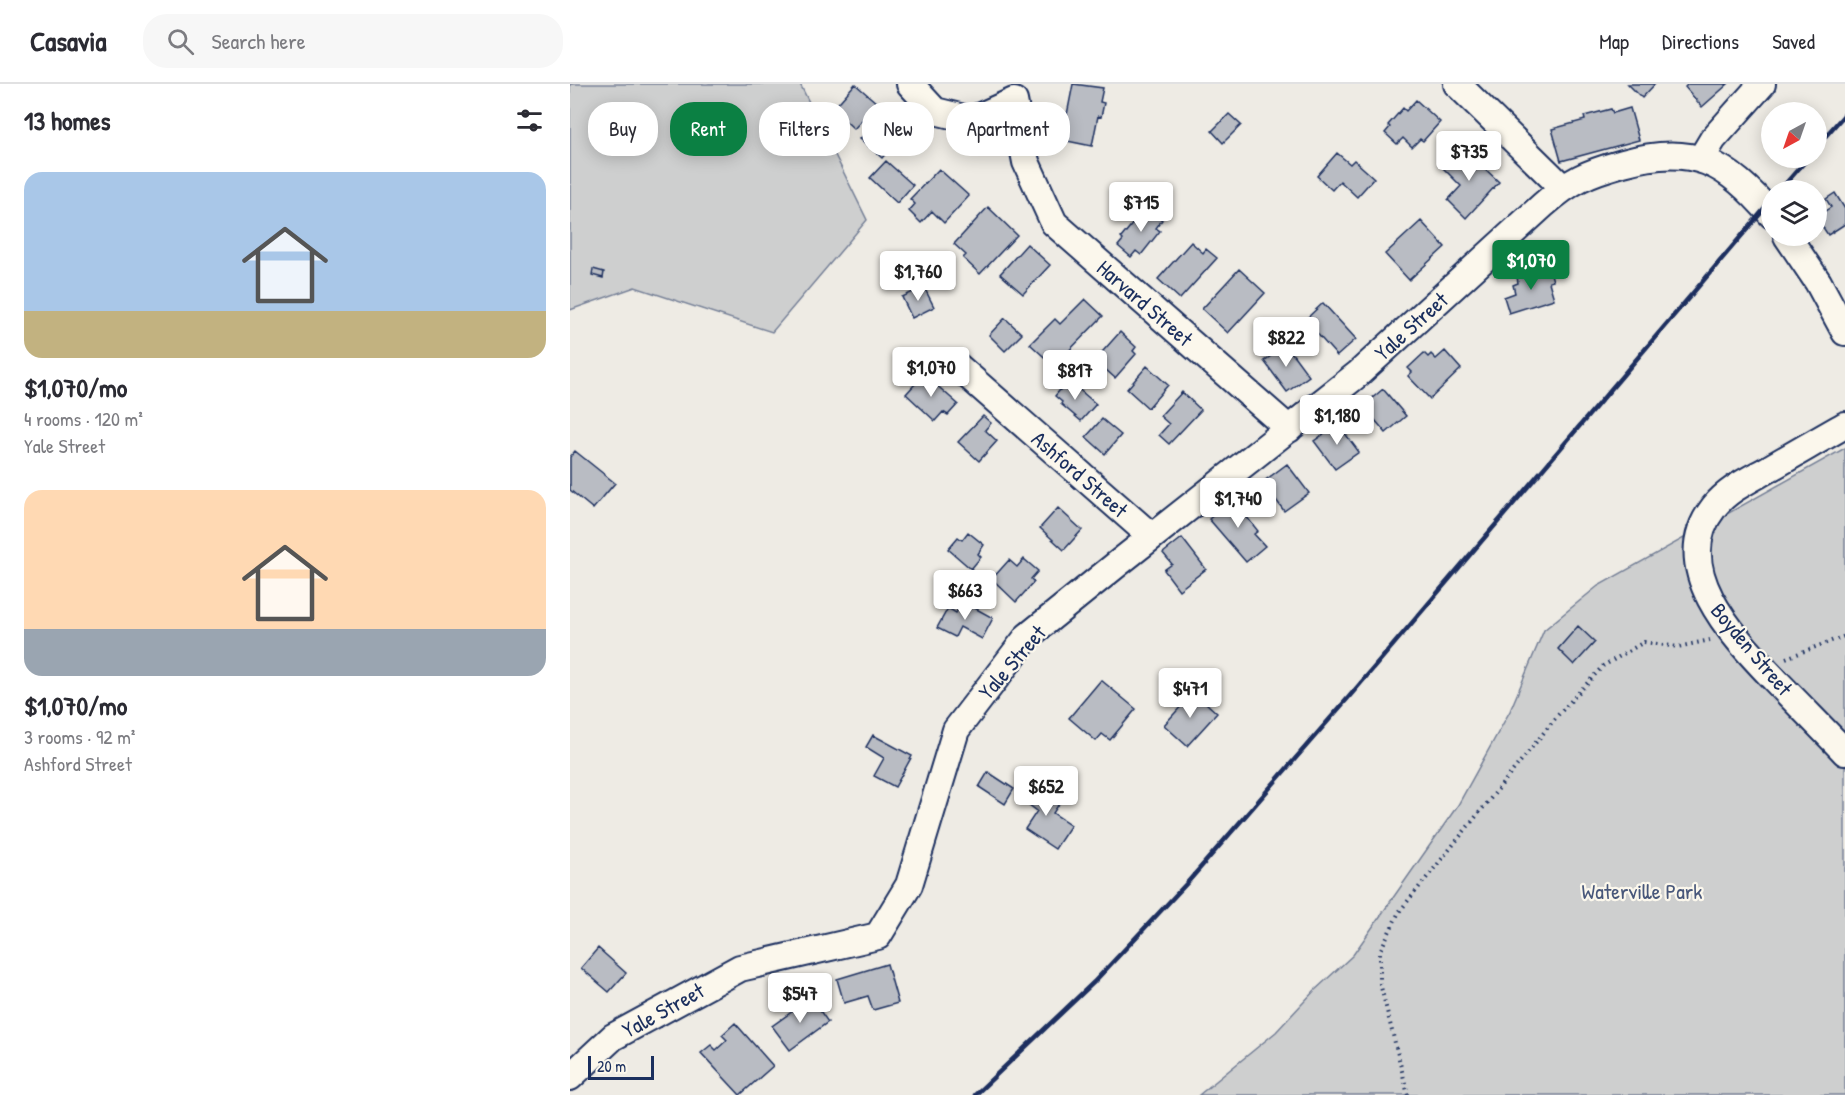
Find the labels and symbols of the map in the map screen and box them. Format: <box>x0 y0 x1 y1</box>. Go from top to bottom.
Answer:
north arrow <box>1761 102 1827 168</box>
pin: $735 <box>1433 131 1505 182</box>
pin: $715 <box>1105 182 1177 233</box>
pin: $1,070 <box>1482 240 1580 291</box>
pin: $1,760 <box>869 251 967 302</box>
street label: Harvard Street <box>1091 253 1200 353</box>
street label: Yale Street <box>1368 285 1455 367</box>
pin: $822 <box>1250 317 1322 368</box>
pin: $1,070 <box>882 347 980 398</box>
pin: $817 <box>1039 350 1111 401</box>
pin: $1,180 <box>1288 395 1386 446</box>
street label: Ashford Street <box>1025 424 1135 524</box>
pin: $1,740 <box>1189 478 1287 529</box>
pin: $663 <box>929 570 1001 621</box>
street label: Boyden Street <box>1704 596 1800 702</box>
street label: Yale Street <box>971 618 1053 706</box>
pin: $471 <box>1154 668 1226 719</box>
pin: $652 <box>1010 766 1082 817</box>
park label: Waterville Park <box>1582 876 1702 906</box>
pin: $547 <box>764 973 836 1024</box>
street label: Yale Street <box>617 975 710 1045</box>
scale bar <box>588 1053 654 1080</box>

